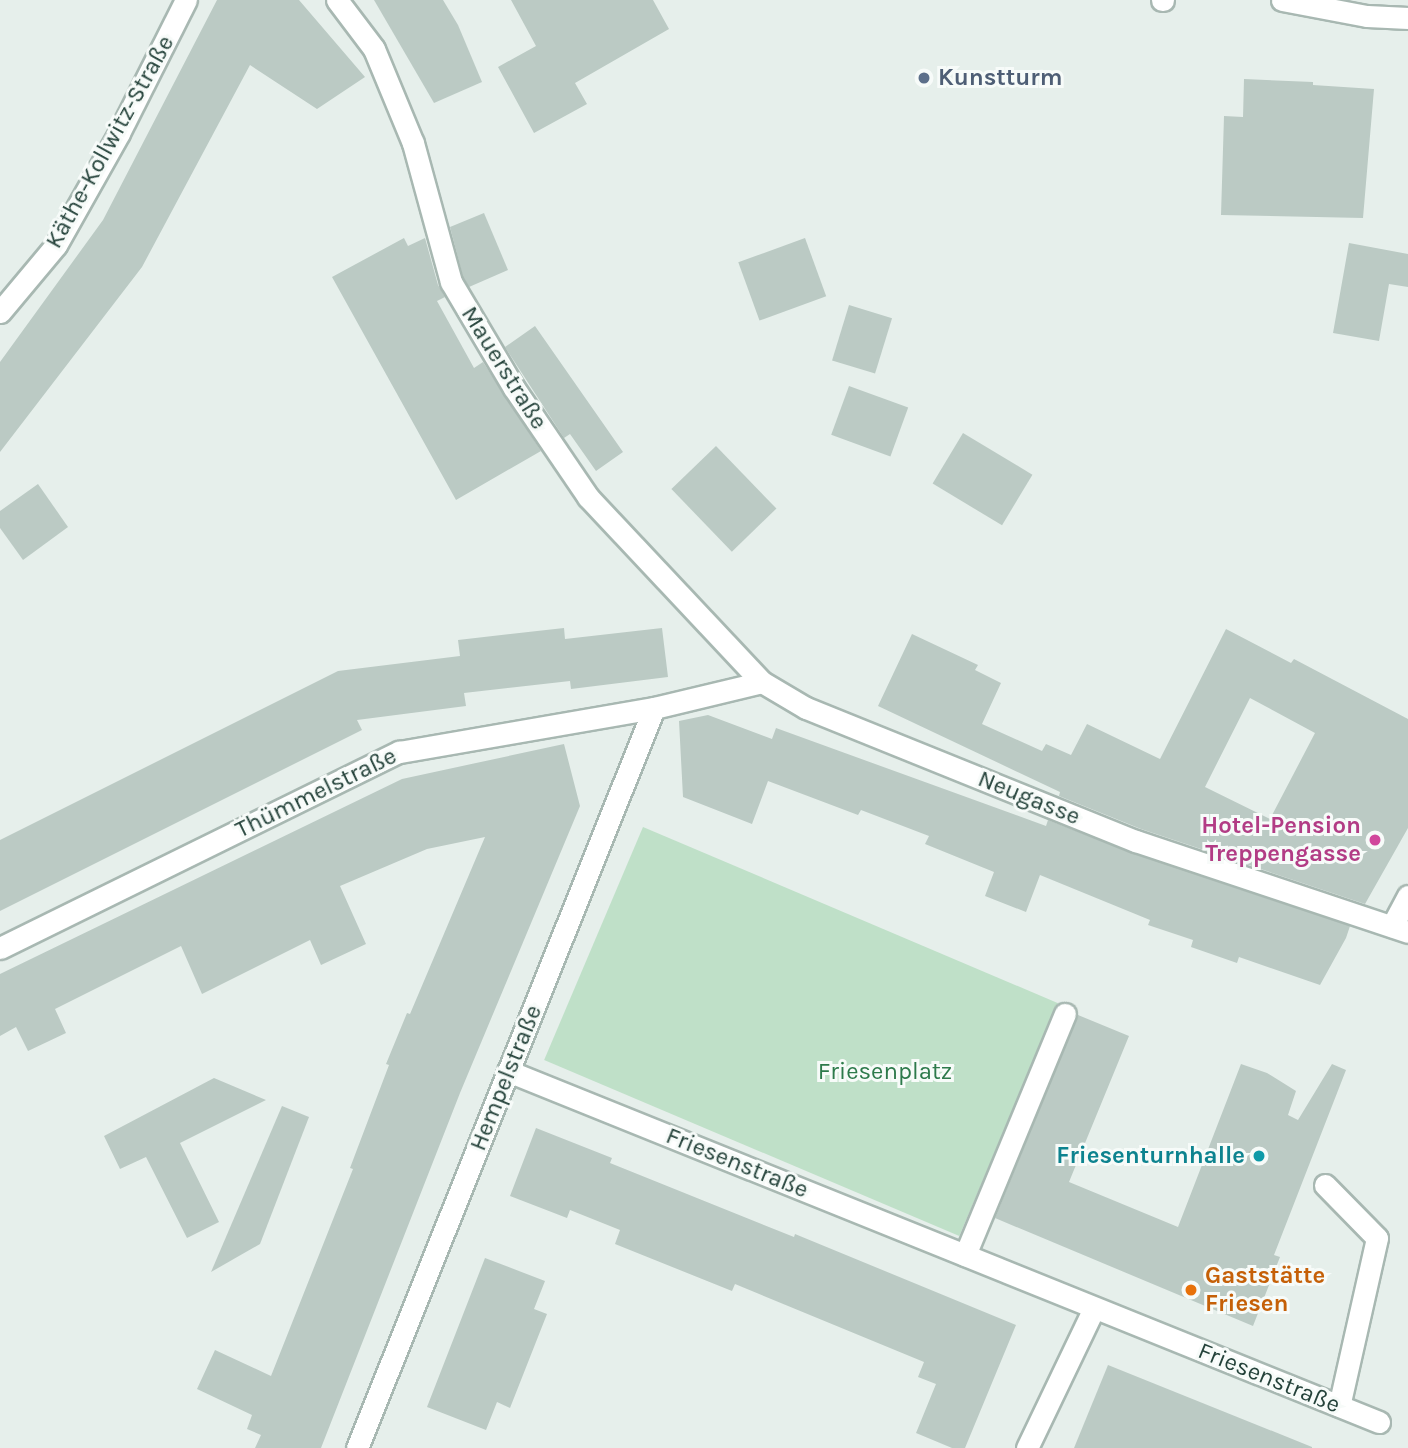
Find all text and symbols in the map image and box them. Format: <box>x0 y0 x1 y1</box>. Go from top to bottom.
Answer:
street label: Käthe-Kollwitz-Straße <box>39 31 181 253</box>
place label: Kunstturm <box>938 64 1063 92</box>
marker: Kunstturm <box>916 70 932 86</box>
street label: Mauerstraße <box>455 301 553 435</box>
street label: Thümmelstraße <box>231 742 401 844</box>
street label: Neugasse <box>974 764 1084 832</box>
place label: Hotel-Pension Treppengasse <box>1201 812 1361 868</box>
marker: Hotel-Pension Treppengasse <box>1367 832 1383 848</box>
street label: Hempelstraße <box>464 1001 548 1155</box>
park label: Friesenplatz <box>818 1058 952 1086</box>
street label: Friesenstraße <box>662 1121 812 1205</box>
place label: Friesenturnhalle <box>1056 1142 1245 1170</box>
marker: Friesenturnhalle <box>1251 1148 1267 1164</box>
place label: Gaststätte Friesen <box>1205 1262 1325 1318</box>
marker: Gaststätte Friesen <box>1183 1282 1199 1298</box>
street label: Friesenstraße <box>1194 1336 1344 1420</box>

